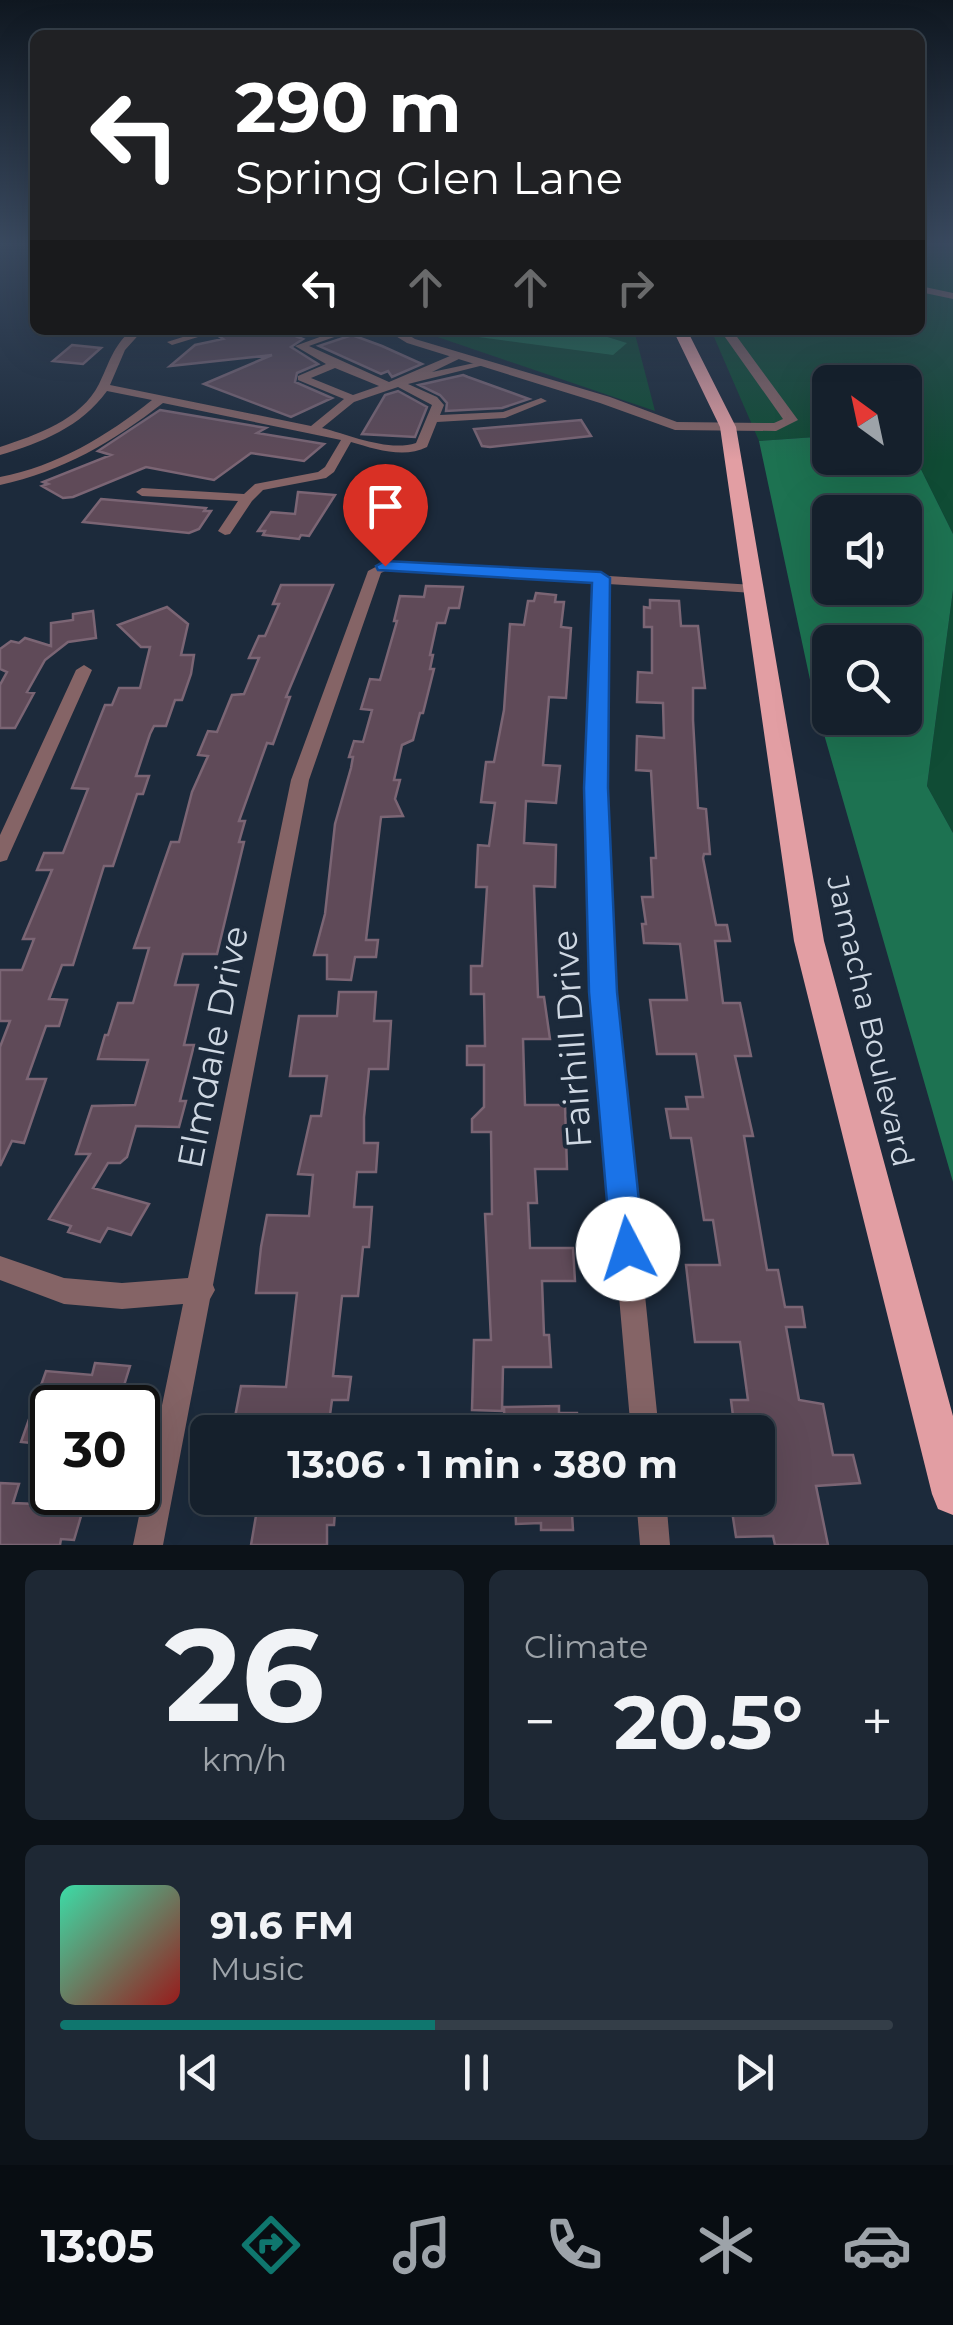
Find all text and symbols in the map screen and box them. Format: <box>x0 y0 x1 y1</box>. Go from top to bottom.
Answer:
text: 290 m <box>235 64 462 150</box>
icon: left <box>70 70 200 200</box>
text: Spring Glen Lane <box>235 150 623 205</box>
icon: left <box>293 260 348 315</box>
icon: ahead <box>398 260 453 315</box>
icon: ahead <box>503 260 558 315</box>
icon: right <box>608 260 663 315</box>
north arrow <box>812 365 922 475</box>
map controls <box>812 365 922 735</box>
pin <box>343 464 428 567</box>
icon: arrive <box>358 479 413 534</box>
button: sound <box>812 495 922 605</box>
button: search <box>812 625 922 735</box>
street label: Jamacha Boulevard <box>819 871 922 1170</box>
street label: Elmdale Drive <box>168 922 257 1172</box>
street label: Fairhill Drive <box>542 929 601 1149</box>
position arrow <box>576 1197 680 1301</box>
speed limit sign: 30 <box>30 1385 160 1515</box>
text: 13:06 · 1 min · 380 m <box>287 1441 678 1488</box>
text: 26 <box>165 1595 324 1754</box>
text: Climate <box>524 1627 648 1666</box>
text: 20.5° <box>614 1676 803 1768</box>
text: − <box>524 1688 556 1755</box>
text: + <box>861 1688 893 1755</box>
text: km/h <box>202 1740 287 1779</box>
text: 91.6 FM <box>210 1902 354 1949</box>
text: Music <box>210 1949 304 1988</box>
icon: previous <box>171 2045 226 2100</box>
icon: pause <box>449 2045 504 2100</box>
icon: next <box>727 2045 782 2100</box>
icon: directions <box>236 2210 306 2280</box>
icon: music <box>387 2210 457 2280</box>
icon: phone <box>539 2210 609 2280</box>
icon: climate <box>691 2210 761 2280</box>
icon: car <box>842 2210 912 2280</box>
text: 13:05 <box>41 2218 154 2273</box>

